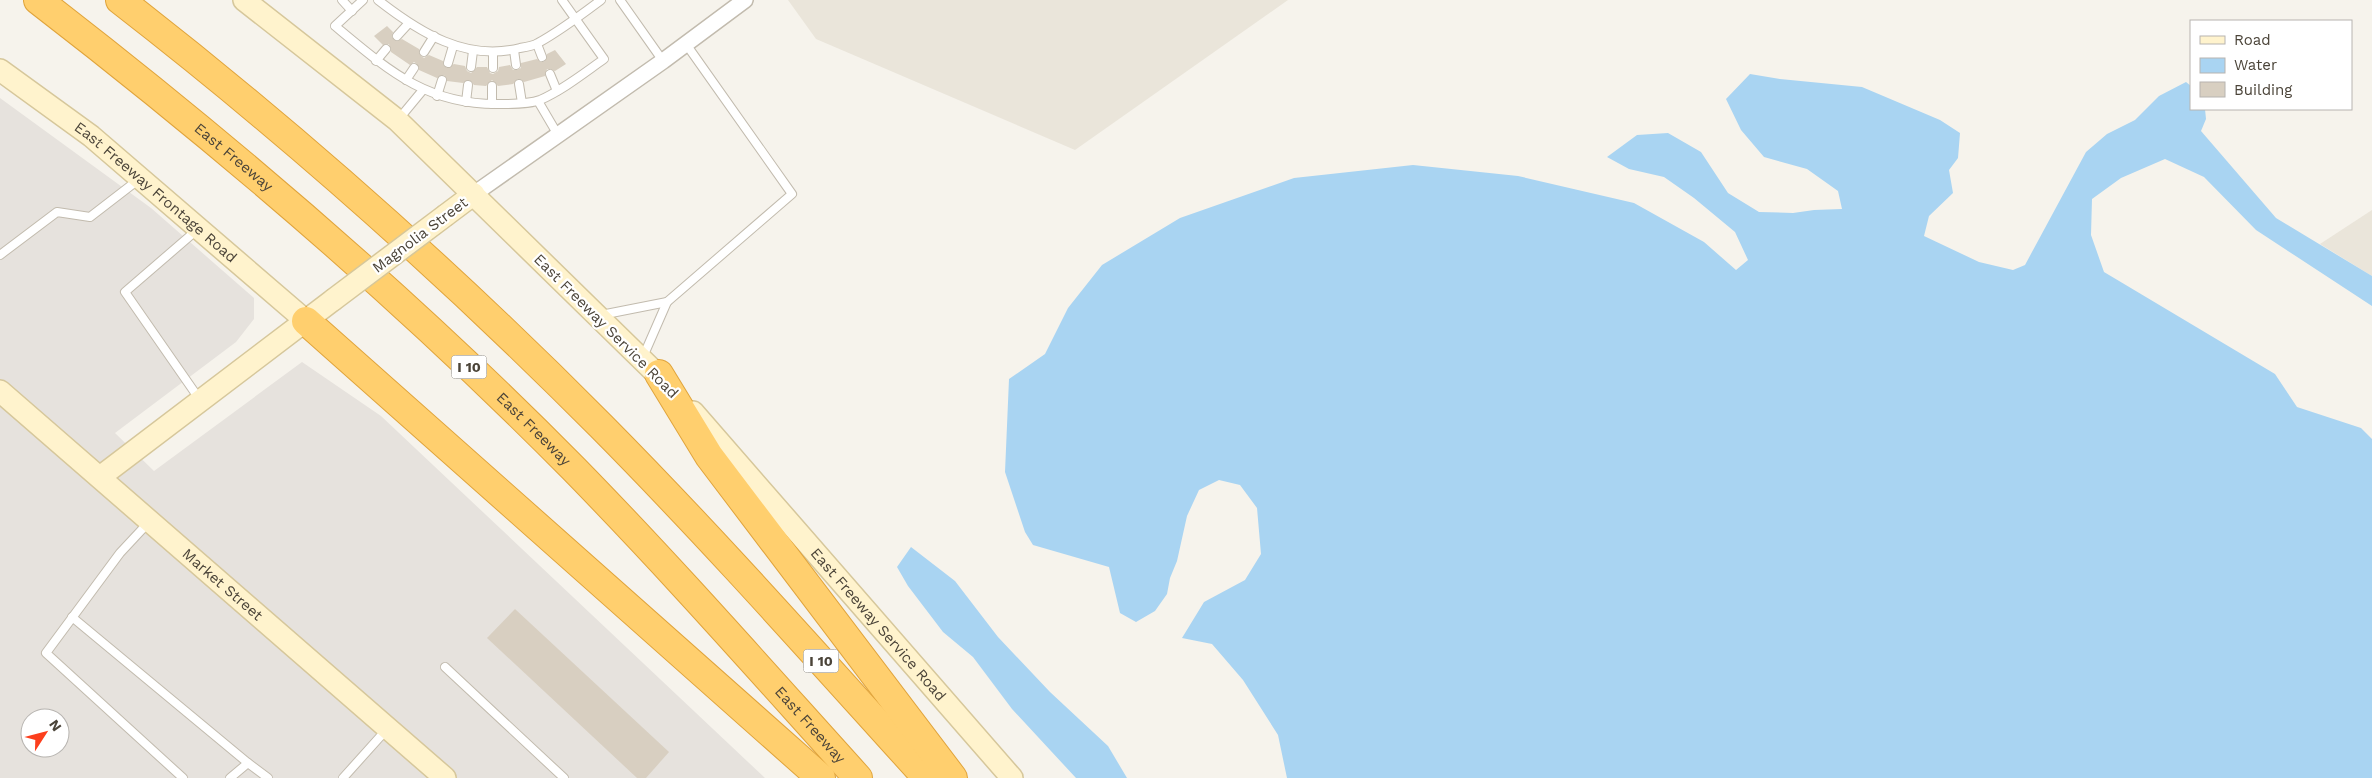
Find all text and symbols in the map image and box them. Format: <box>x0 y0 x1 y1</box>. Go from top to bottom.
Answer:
legend <box>2190 20 2352 110</box>
text: Road <box>2234 31 2271 49</box>
text: Water <box>2234 56 2277 74</box>
text: Building <box>2234 81 2292 99</box>
street label: East Freeway Frontage Road <box>71 118 241 266</box>
street label: East Freeway <box>191 119 277 195</box>
street label: Magnolia Street <box>369 193 472 277</box>
street label: East Freeway Service Road <box>530 250 682 402</box>
road number: I 10 <box>452 356 486 378</box>
street label: East Freeway <box>493 388 575 470</box>
street label: East Freeway Service Road <box>807 544 950 705</box>
street label: Market Street <box>179 545 267 625</box>
road number: I 10 <box>804 649 838 672</box>
street label: East Freeway <box>771 683 850 767</box>
north arrow <box>20 708 70 758</box>
text: N <box>46 716 65 734</box>

